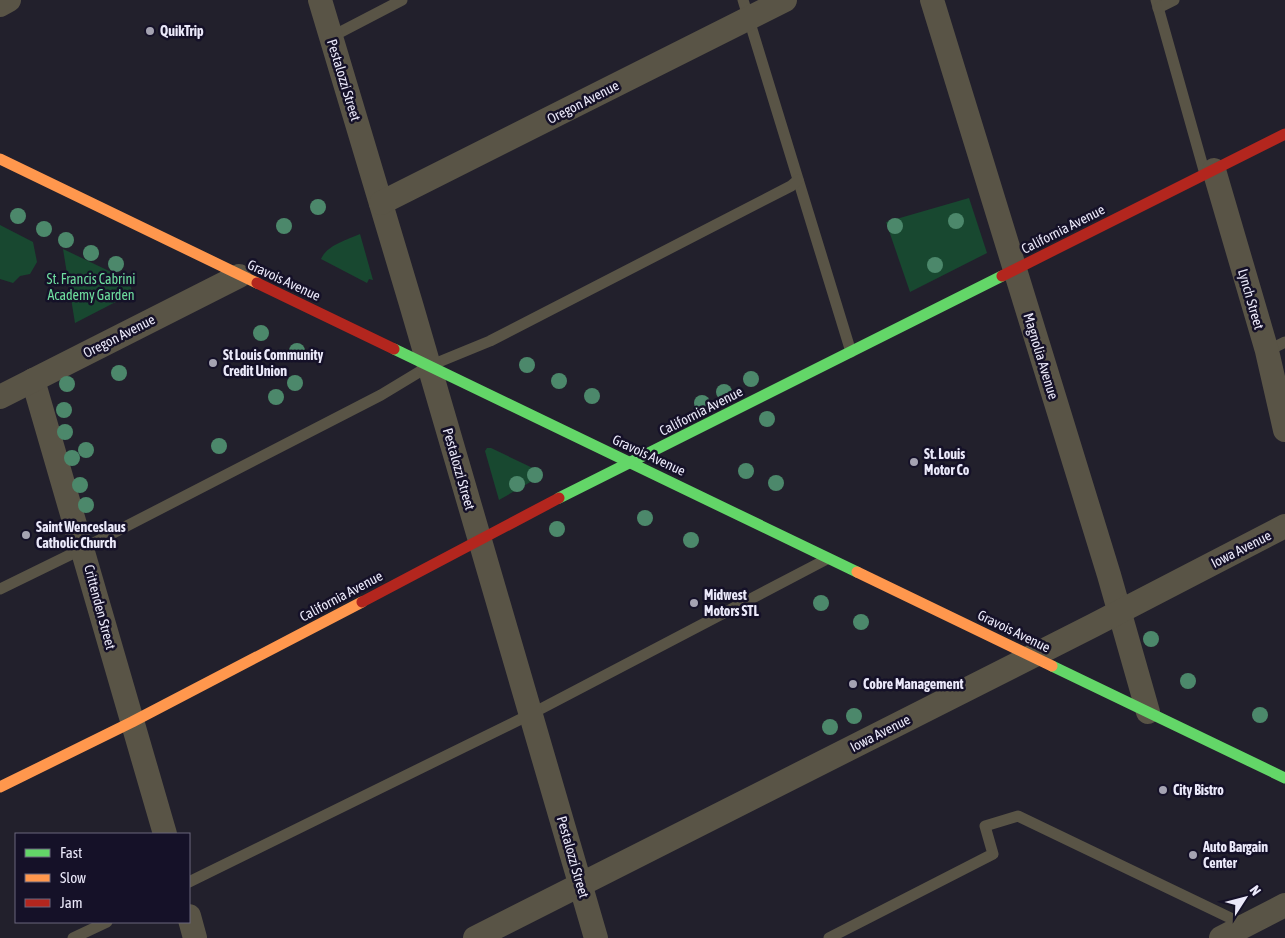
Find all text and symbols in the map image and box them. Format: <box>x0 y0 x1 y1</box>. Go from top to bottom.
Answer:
place label: QuikTrip <box>160 23 204 39</box>
marker: QuikTrip <box>144 25 156 37</box>
street label: Pestalozzi Street <box>324 37 364 123</box>
street label: Oregon Avenue <box>544 77 622 127</box>
street label: California Avenue <box>1019 201 1107 257</box>
street label: Gravois Avenue <box>245 256 323 304</box>
street label: Lynch Street <box>1235 267 1267 331</box>
park label: St. Francis Cabrini Academy Garden <box>47 271 135 303</box>
street label: Oregon Avenue <box>80 311 158 361</box>
street label: Magnolia Avenue <box>1020 311 1062 401</box>
place label: St Louis Community Credit Union <box>223 347 324 379</box>
marker: St Louis Community Credit Union <box>207 357 219 369</box>
street label: California Avenue <box>657 383 745 439</box>
street label: Pestalozzi Street <box>440 426 478 512</box>
street label: Gravois Avenue <box>610 431 688 479</box>
place label: St. Louis Motor Co <box>924 446 970 478</box>
marker: St. Louis Motor Co <box>908 456 920 468</box>
place label: Saint Wenceslaus Catholic Church <box>36 519 126 551</box>
street label: Iowa Avenue <box>1208 527 1274 571</box>
marker: Saint Wenceslaus Catholic Church <box>20 529 32 541</box>
street label: Crittenden Street <box>81 563 119 651</box>
street label: California Avenue <box>297 567 385 625</box>
place label: Midwest Motors STL <box>704 587 759 619</box>
marker: Midwest Motors STL <box>688 597 700 609</box>
street label: Gravois Avenue <box>975 607 1053 655</box>
place label: Cobre Management <box>863 676 963 692</box>
marker: Cobre Management <box>847 678 859 690</box>
street label: Iowa Avenue <box>847 711 913 755</box>
place label: City Bistro <box>1173 782 1224 798</box>
marker: City Bistro <box>1157 784 1169 796</box>
street label: Pestalozzi Street <box>554 814 592 900</box>
legend <box>15 833 190 923</box>
place label: Auto Bargain Center <box>1202 839 1268 871</box>
text: Fast <box>60 844 82 861</box>
marker: Auto Bargain Center <box>1187 849 1199 861</box>
text: Slow <box>60 869 86 886</box>
north arrow <box>1220 873 1270 923</box>
text: N <box>1247 882 1264 898</box>
text: Jam <box>60 894 83 911</box>

